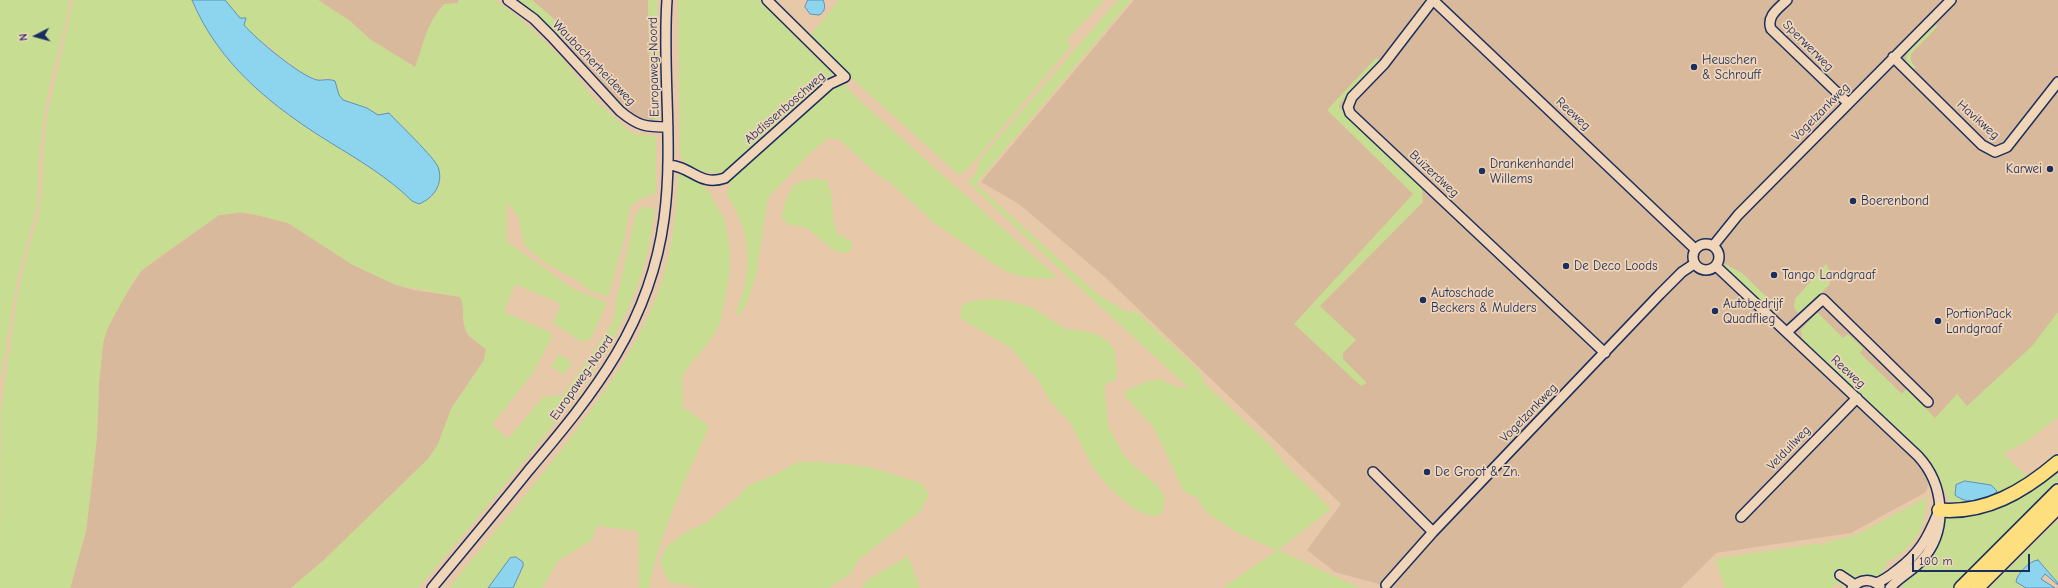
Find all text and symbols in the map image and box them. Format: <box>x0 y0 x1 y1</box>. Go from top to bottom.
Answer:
north arrow <box>16 16 56 56</box>
street label: Waubacherheideweg <box>549 17 639 109</box>
street label: Europaweg-Noord <box>645 17 663 117</box>
street label: Sperwerweg <box>1779 17 1837 75</box>
text: N <box>17 33 30 42</box>
place label: Heuschen & Schrouff <box>1702 52 1761 83</box>
marker: Heuschen & Schrouff <box>1689 62 1699 72</box>
street label: Abdissenboschweg <box>741 69 829 147</box>
street label: Vogelzankweg <box>1789 80 1853 144</box>
street label: Reeweg <box>1552 94 1594 134</box>
street label: Havikweg <box>1954 97 2002 143</box>
street label: Buizerdweg <box>1406 147 1462 201</box>
place label: Drankenhandel Willems <box>1490 156 1574 187</box>
place label: Karwei <box>2006 161 2042 177</box>
marker: Karwei <box>2045 164 2055 174</box>
marker: Drankenhandel Willems <box>1477 166 1487 176</box>
place label: Boerenbond <box>1861 193 1929 209</box>
marker: Boerenbond <box>1848 196 1858 206</box>
place label: De Deco Loods <box>1574 258 1658 274</box>
marker: De Deco Loods <box>1561 261 1571 271</box>
place label: Tango Landgraaf <box>1782 267 1875 283</box>
marker: Tango Landgraaf <box>1769 270 1779 280</box>
place label: Autoschade Beckers & Mulders <box>1431 285 1536 316</box>
marker: Autoschade Beckers & Mulders <box>1418 295 1428 305</box>
place label: Autobedrijf Quadflieg <box>1723 296 1783 327</box>
marker: Autobedrijf Quadflieg <box>1710 306 1720 316</box>
place label: PortionPack Landgraaf <box>1946 306 2012 337</box>
marker: PortionPack Landgraaf <box>1933 316 1943 326</box>
street label: Europaweg-Noord <box>547 333 617 423</box>
street label: Reeweg <box>1827 352 1869 392</box>
street label: Vogelzankweg <box>1497 380 1561 446</box>
street label: Velduilweg <box>1764 423 1814 473</box>
place label: De Groot & Zn. <box>1435 464 1519 480</box>
marker: De Groot & Zn. <box>1422 467 1432 477</box>
scale bar <box>1914 546 2032 572</box>
text: 100 m <box>1919 554 1952 568</box>

